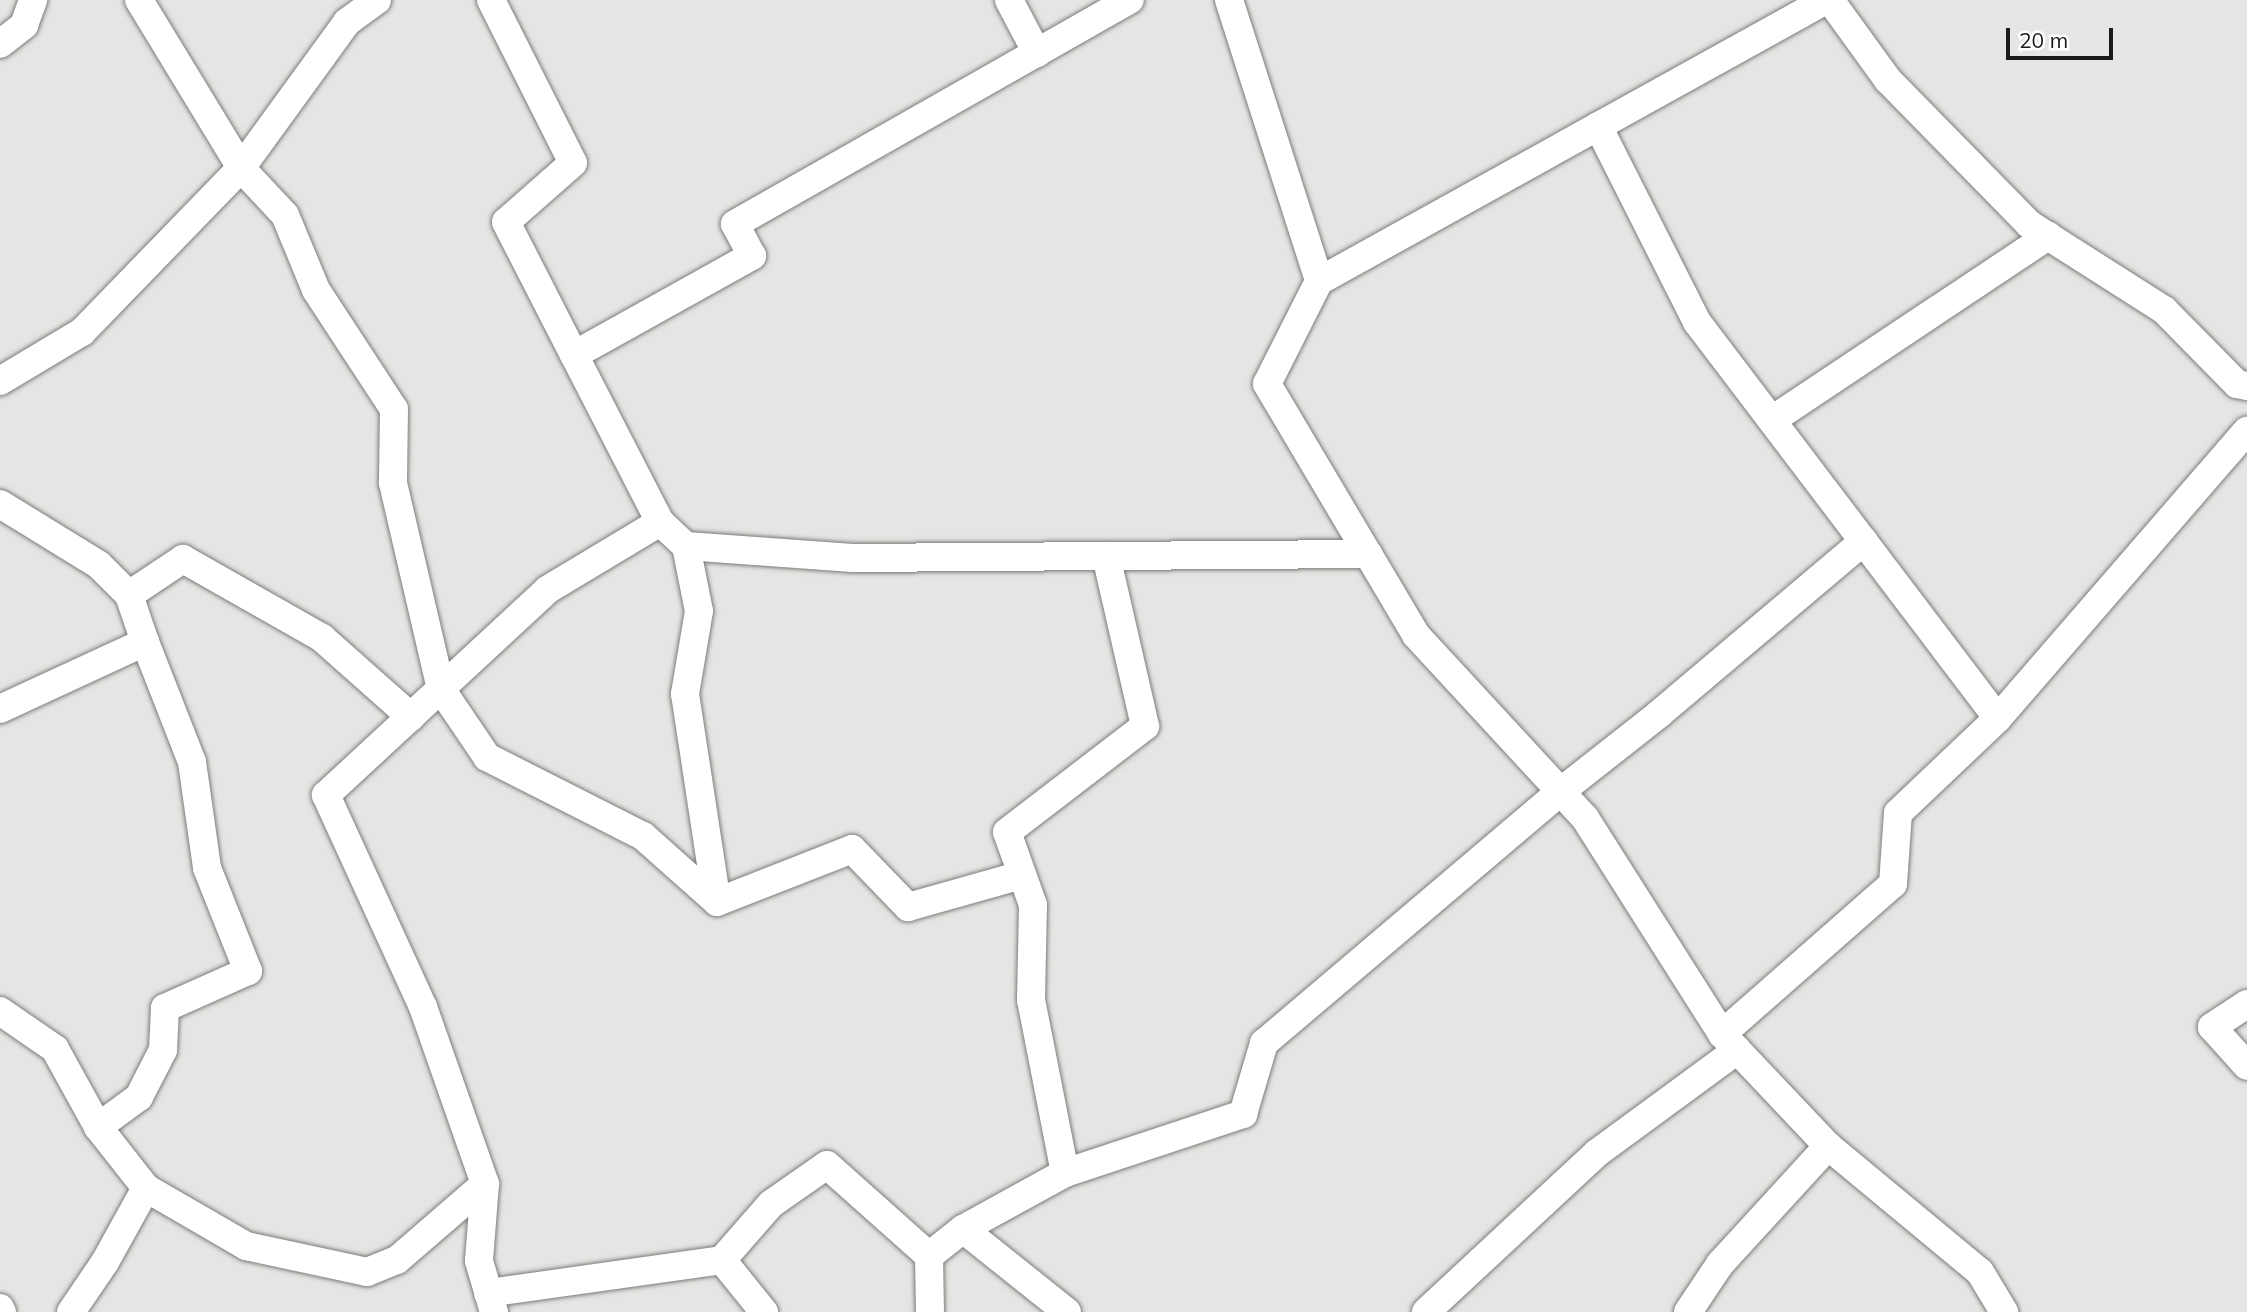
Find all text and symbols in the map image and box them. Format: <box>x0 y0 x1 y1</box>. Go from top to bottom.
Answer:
scale bar <box>2009 14 2116 58</box>
text: 20 m <box>2019 27 2068 53</box>

